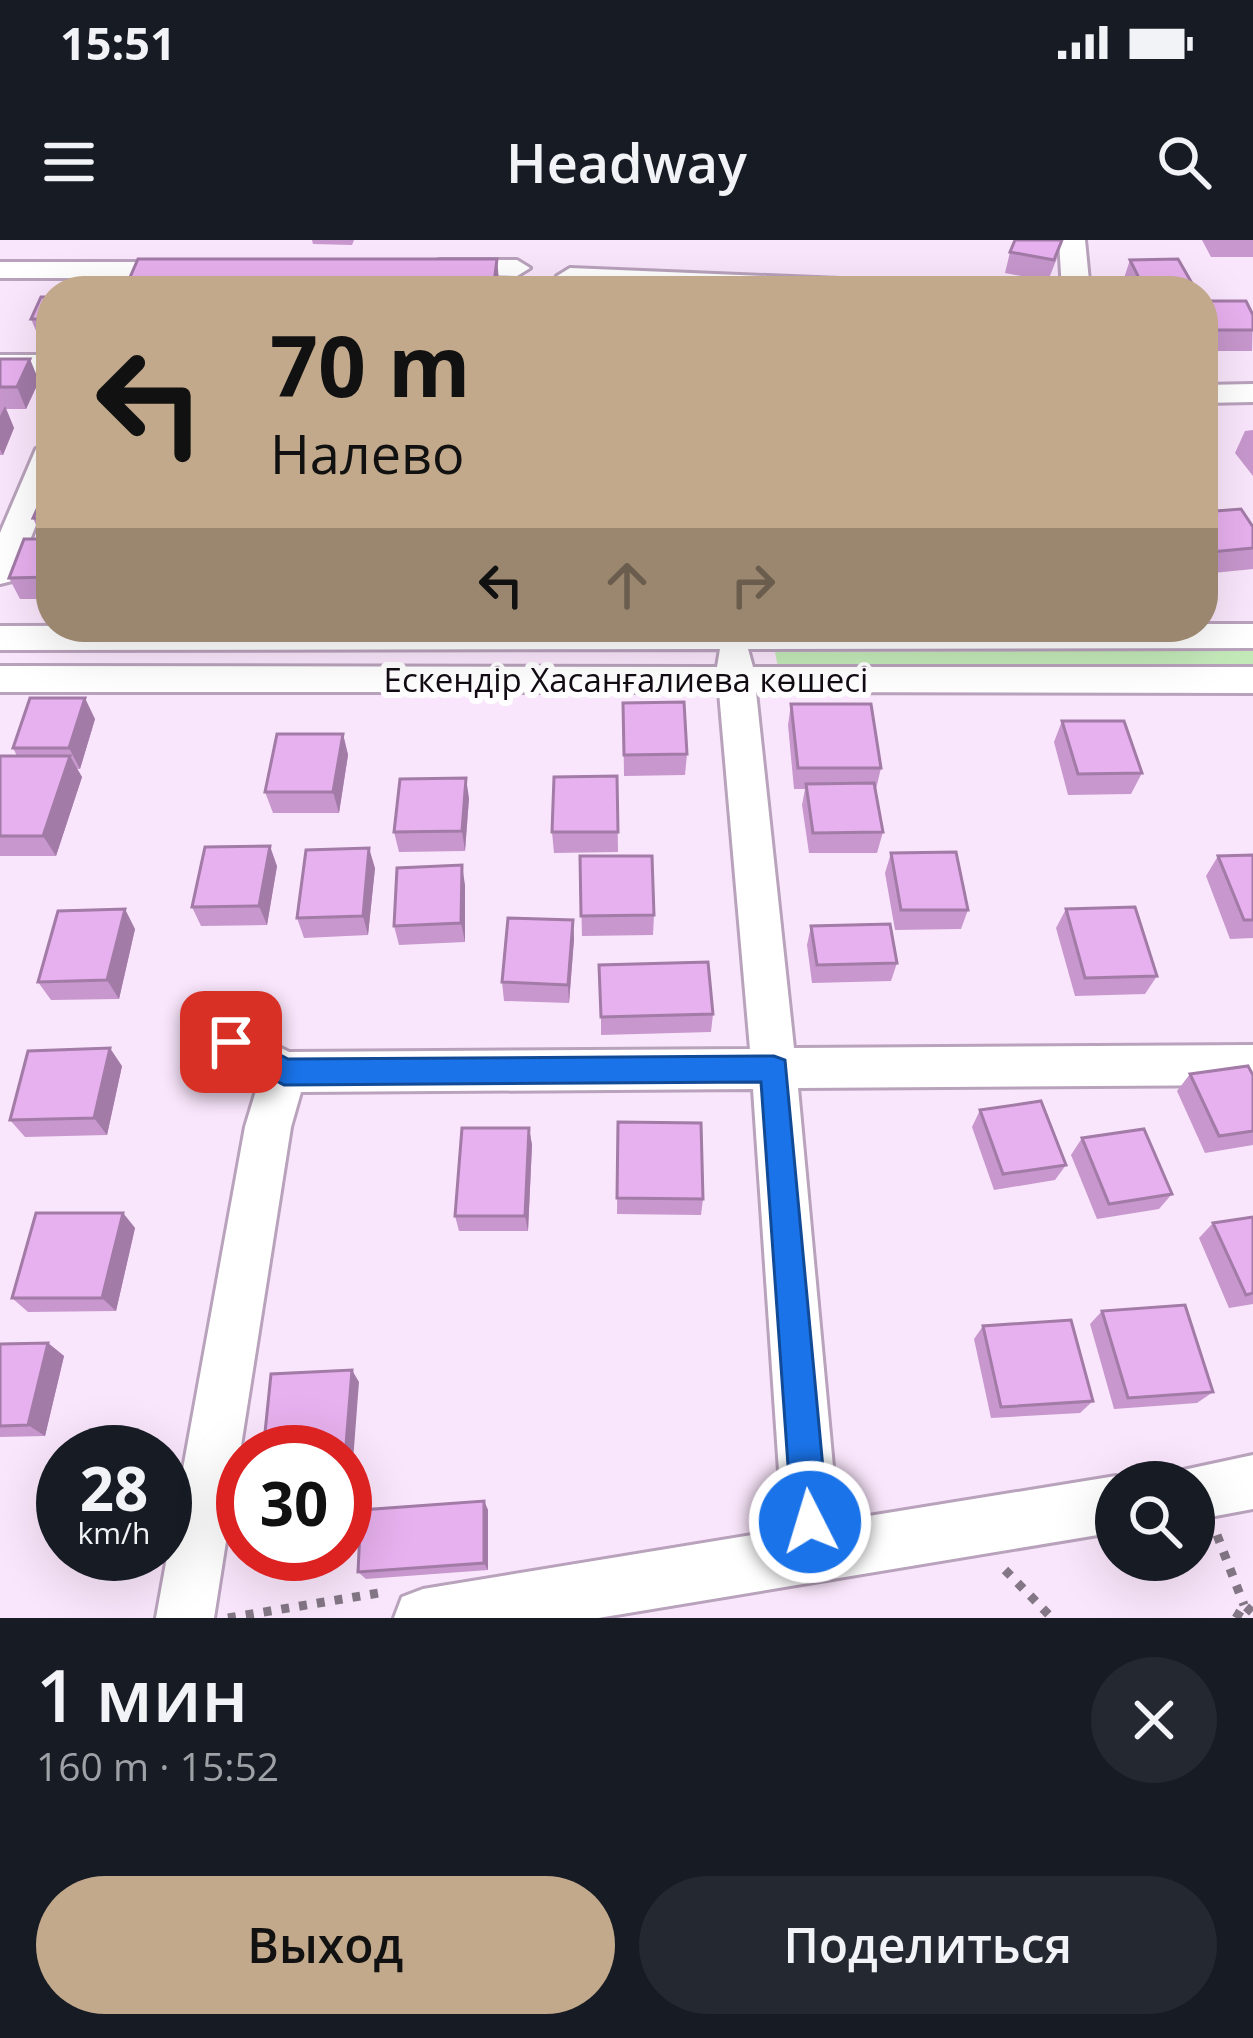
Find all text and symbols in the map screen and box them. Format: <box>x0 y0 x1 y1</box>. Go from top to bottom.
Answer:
text: 15:51 <box>60 12 176 73</box>
text: Headway <box>506 125 747 199</box>
icon: menu <box>36 129 102 195</box>
icon: search <box>1151 129 1217 195</box>
text: 70 m <box>270 307 470 422</box>
icon: left <box>72 324 228 480</box>
text: Налево <box>270 416 465 490</box>
icon: left <box>468 552 534 618</box>
icon: ahead <box>594 552 660 618</box>
icon: right <box>720 552 786 618</box>
street label: Ескендір Хасанғалиева көшесі <box>384 657 868 702</box>
pin <box>180 991 282 1093</box>
icon: arrive <box>198 1009 264 1075</box>
speed limit sign: 30 <box>216 1425 372 1581</box>
text: 28 <box>80 1447 148 1529</box>
position arrow <box>747 1459 873 1585</box>
map controls <box>1095 1461 1215 1581</box>
button: search <box>1095 1461 1215 1581</box>
text: km/h <box>78 1512 150 1553</box>
text: 1 мин <box>36 1645 248 1743</box>
button: close <box>1091 1657 1217 1783</box>
text: 160 m · 15:52 <box>36 1739 279 1792</box>
button: Выход <box>36 1876 615 2014</box>
button: Поделиться <box>639 1876 1217 2014</box>

